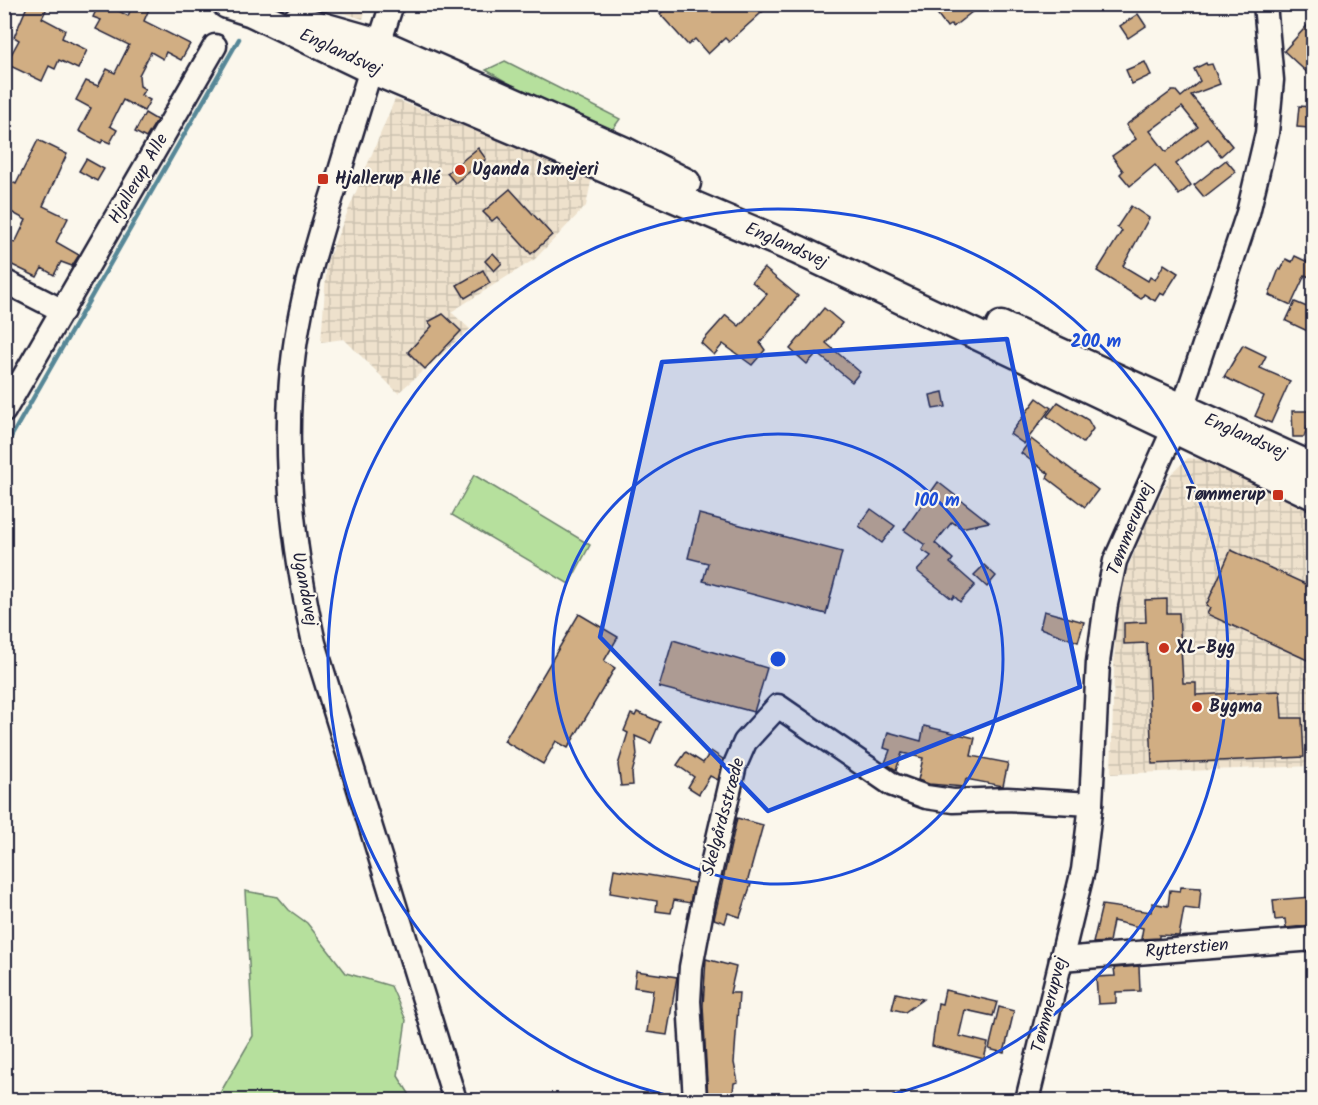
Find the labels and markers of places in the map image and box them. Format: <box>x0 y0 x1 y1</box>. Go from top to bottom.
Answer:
place label: Uganda Ismejeri <box>472 156 599 185</box>
marker: Uganda Ismejeri <box>453 163 467 177</box>
place label: Hjallerup Allé <box>335 165 441 194</box>
marker: Hjallerup Allé <box>316 172 330 186</box>
place label: Tømmerup <box>1185 481 1266 510</box>
marker: Tømmerup <box>1271 488 1285 502</box>
place label: XL-Byg <box>1175 634 1235 663</box>
marker: XL-Byg <box>1157 641 1171 655</box>
centre of rings <box>768 649 788 669</box>
place label: Bygma <box>1209 693 1262 722</box>
marker: Bygma <box>1190 700 1204 714</box>

